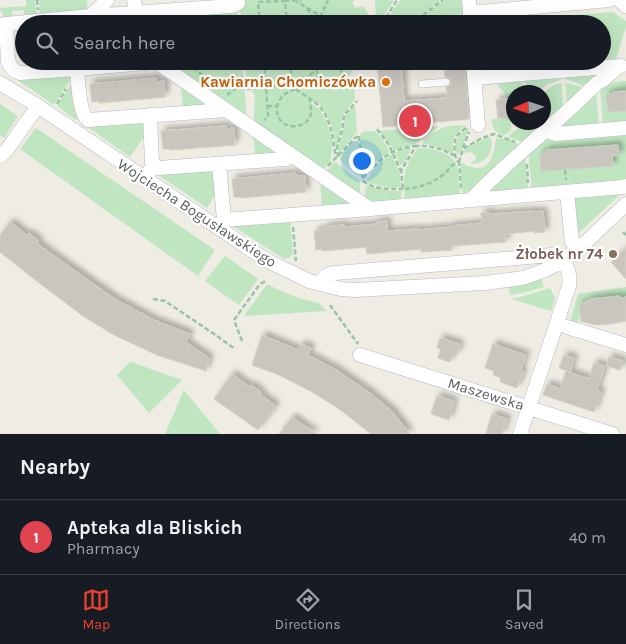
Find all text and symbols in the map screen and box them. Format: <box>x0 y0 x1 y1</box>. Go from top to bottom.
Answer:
search box <box>15 15 611 70</box>
icon: search <box>33 29 61 57</box>
text: Search here <box>73 32 175 54</box>
place label: Kawiarnia Chomiczówka <box>200 73 376 91</box>
marker: Kawiarnia Chomiczówka <box>380 76 392 88</box>
north arrow <box>506 85 551 130</box>
pin: 1 <box>399 102 431 140</box>
your location <box>349 148 375 174</box>
street label: Wojciecha Bogusławskiego <box>114 155 280 271</box>
place label: Żłobek nr 74 <box>515 244 603 263</box>
marker: Żłobek nr 74 <box>607 248 619 260</box>
street label: Maszewska <box>446 374 526 414</box>
text: Nearby <box>20 455 90 479</box>
text: Apteka dla Bliskich <box>67 517 242 539</box>
text: 1 <box>33 528 39 547</box>
text: 40 m <box>569 528 606 547</box>
text: Pharmacy <box>67 539 140 558</box>
tab: Map <box>82 586 110 633</box>
tab: Directions <box>275 586 341 633</box>
tab: Saved <box>505 586 544 633</box>

